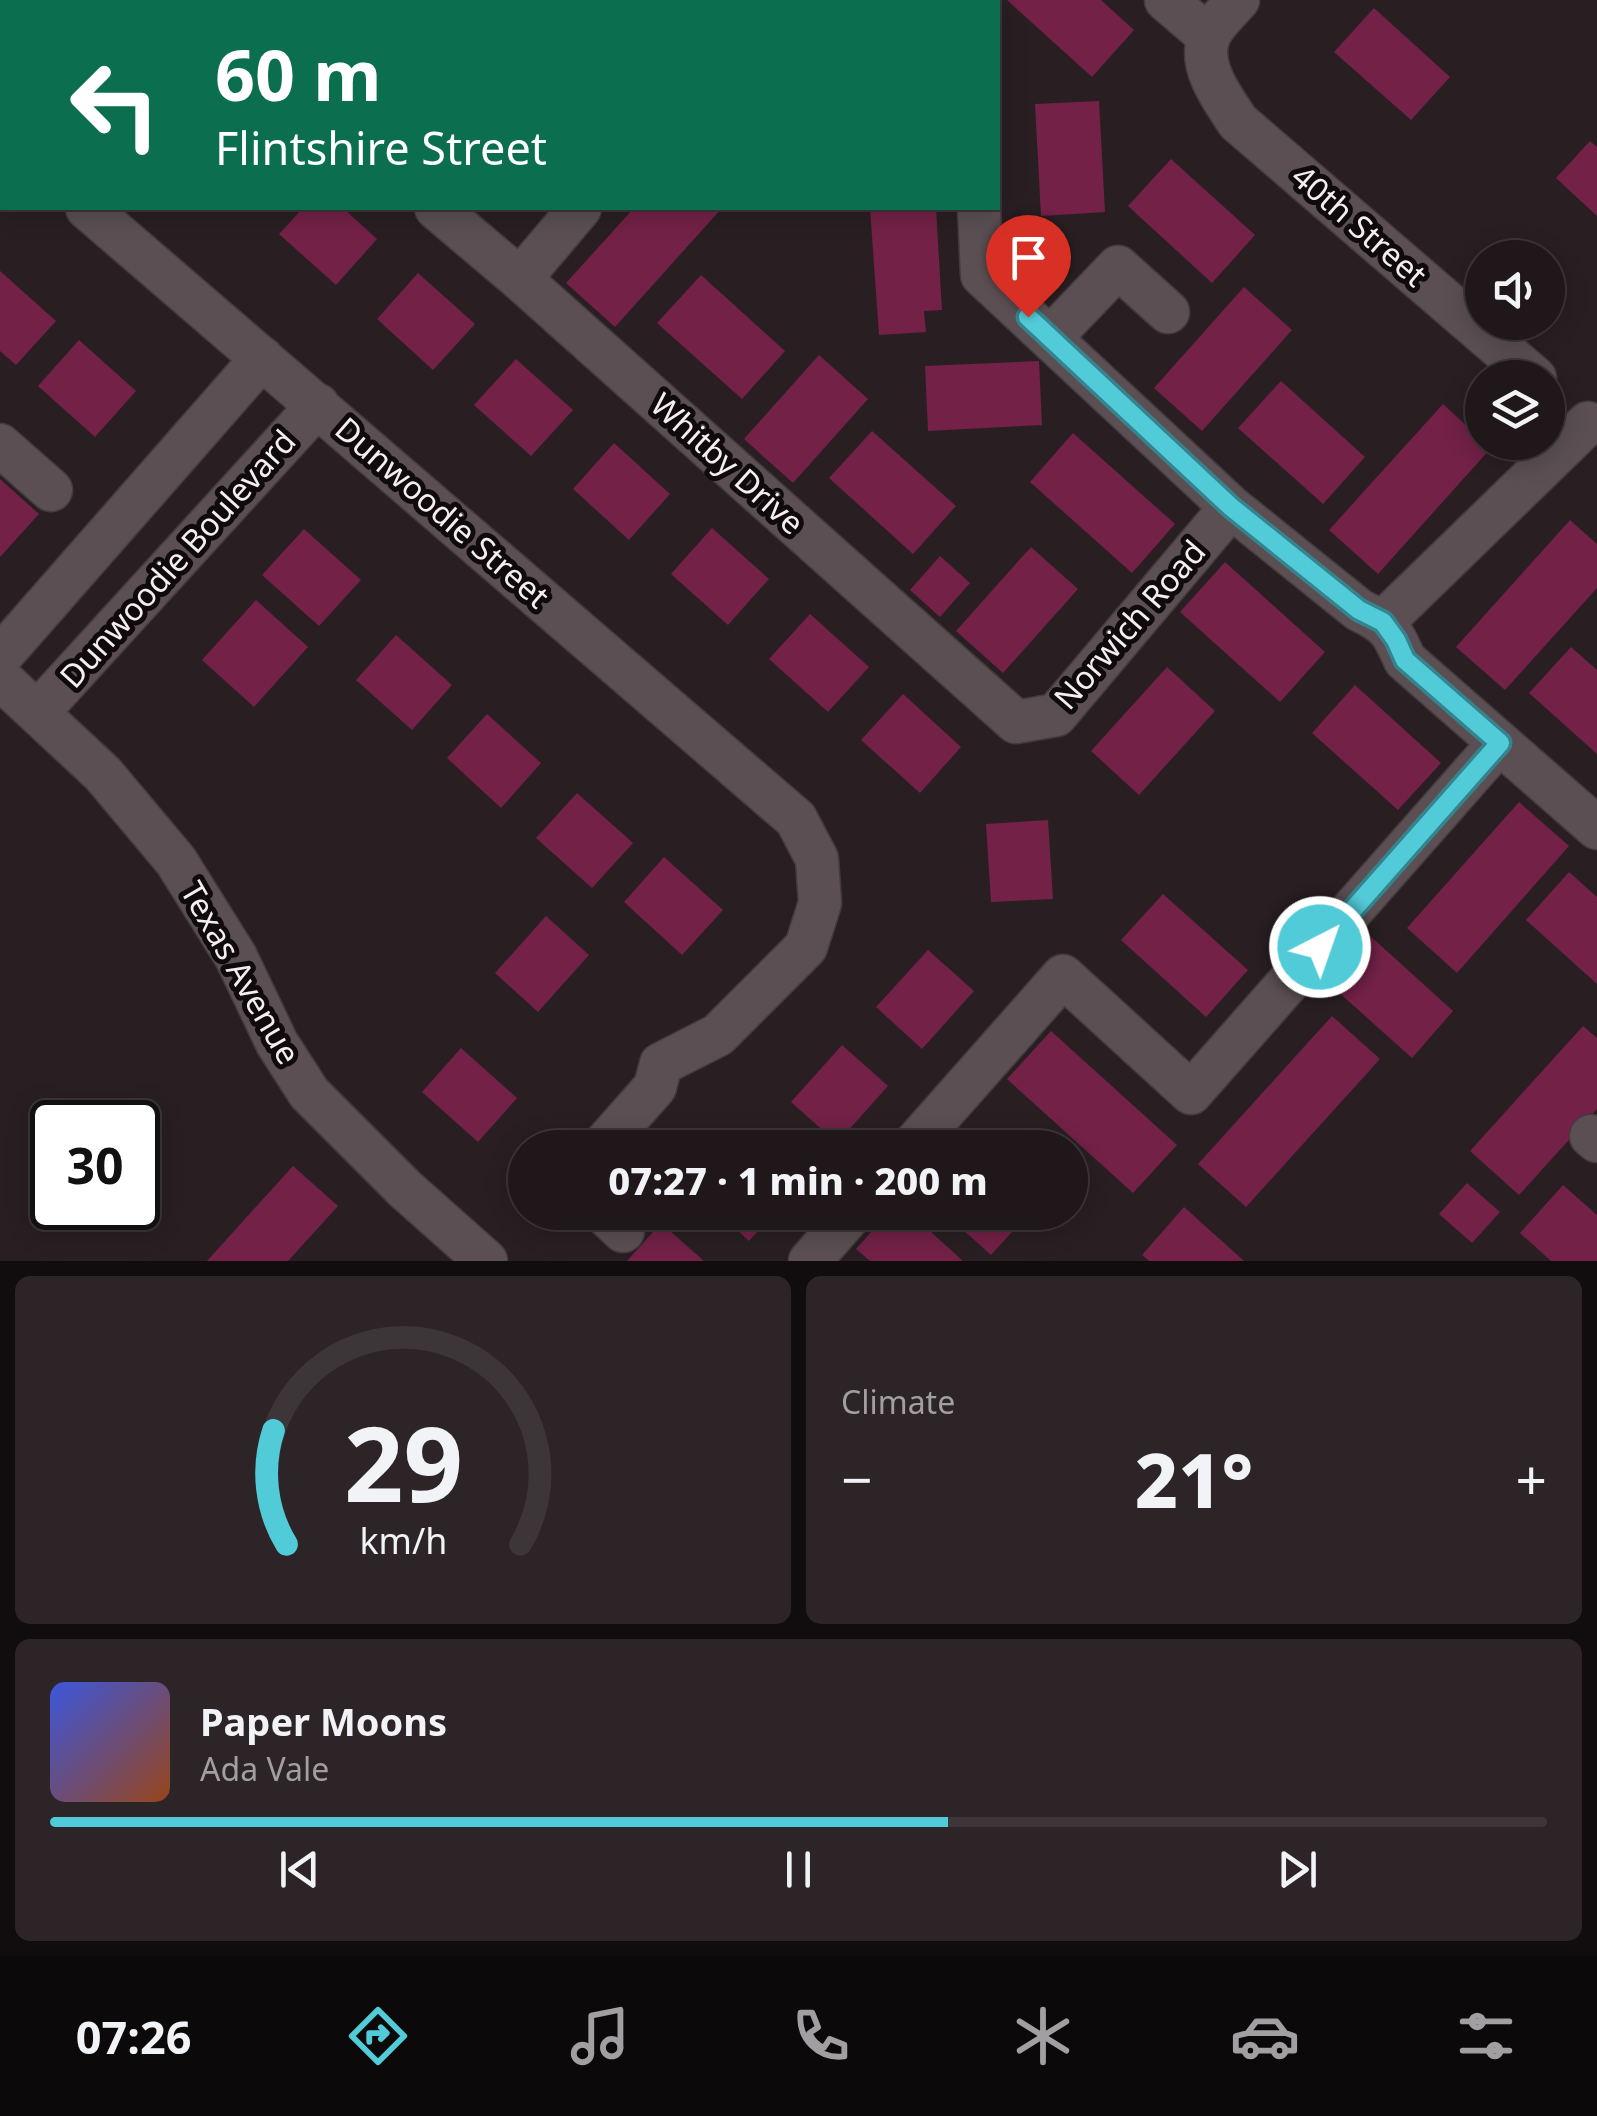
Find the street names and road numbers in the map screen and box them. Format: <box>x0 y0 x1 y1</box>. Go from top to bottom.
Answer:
street label: 40th Street <box>1283 154 1437 295</box>
street label: Whitby Drive <box>642 383 814 543</box>
street label: Dunwoodie Street <box>327 407 559 617</box>
street label: Dunwoodie Boulevard <box>49 420 304 696</box>
street label: Norwich Road <box>1044 530 1214 718</box>
street label: Texas Avenue <box>172 873 311 1071</box>

